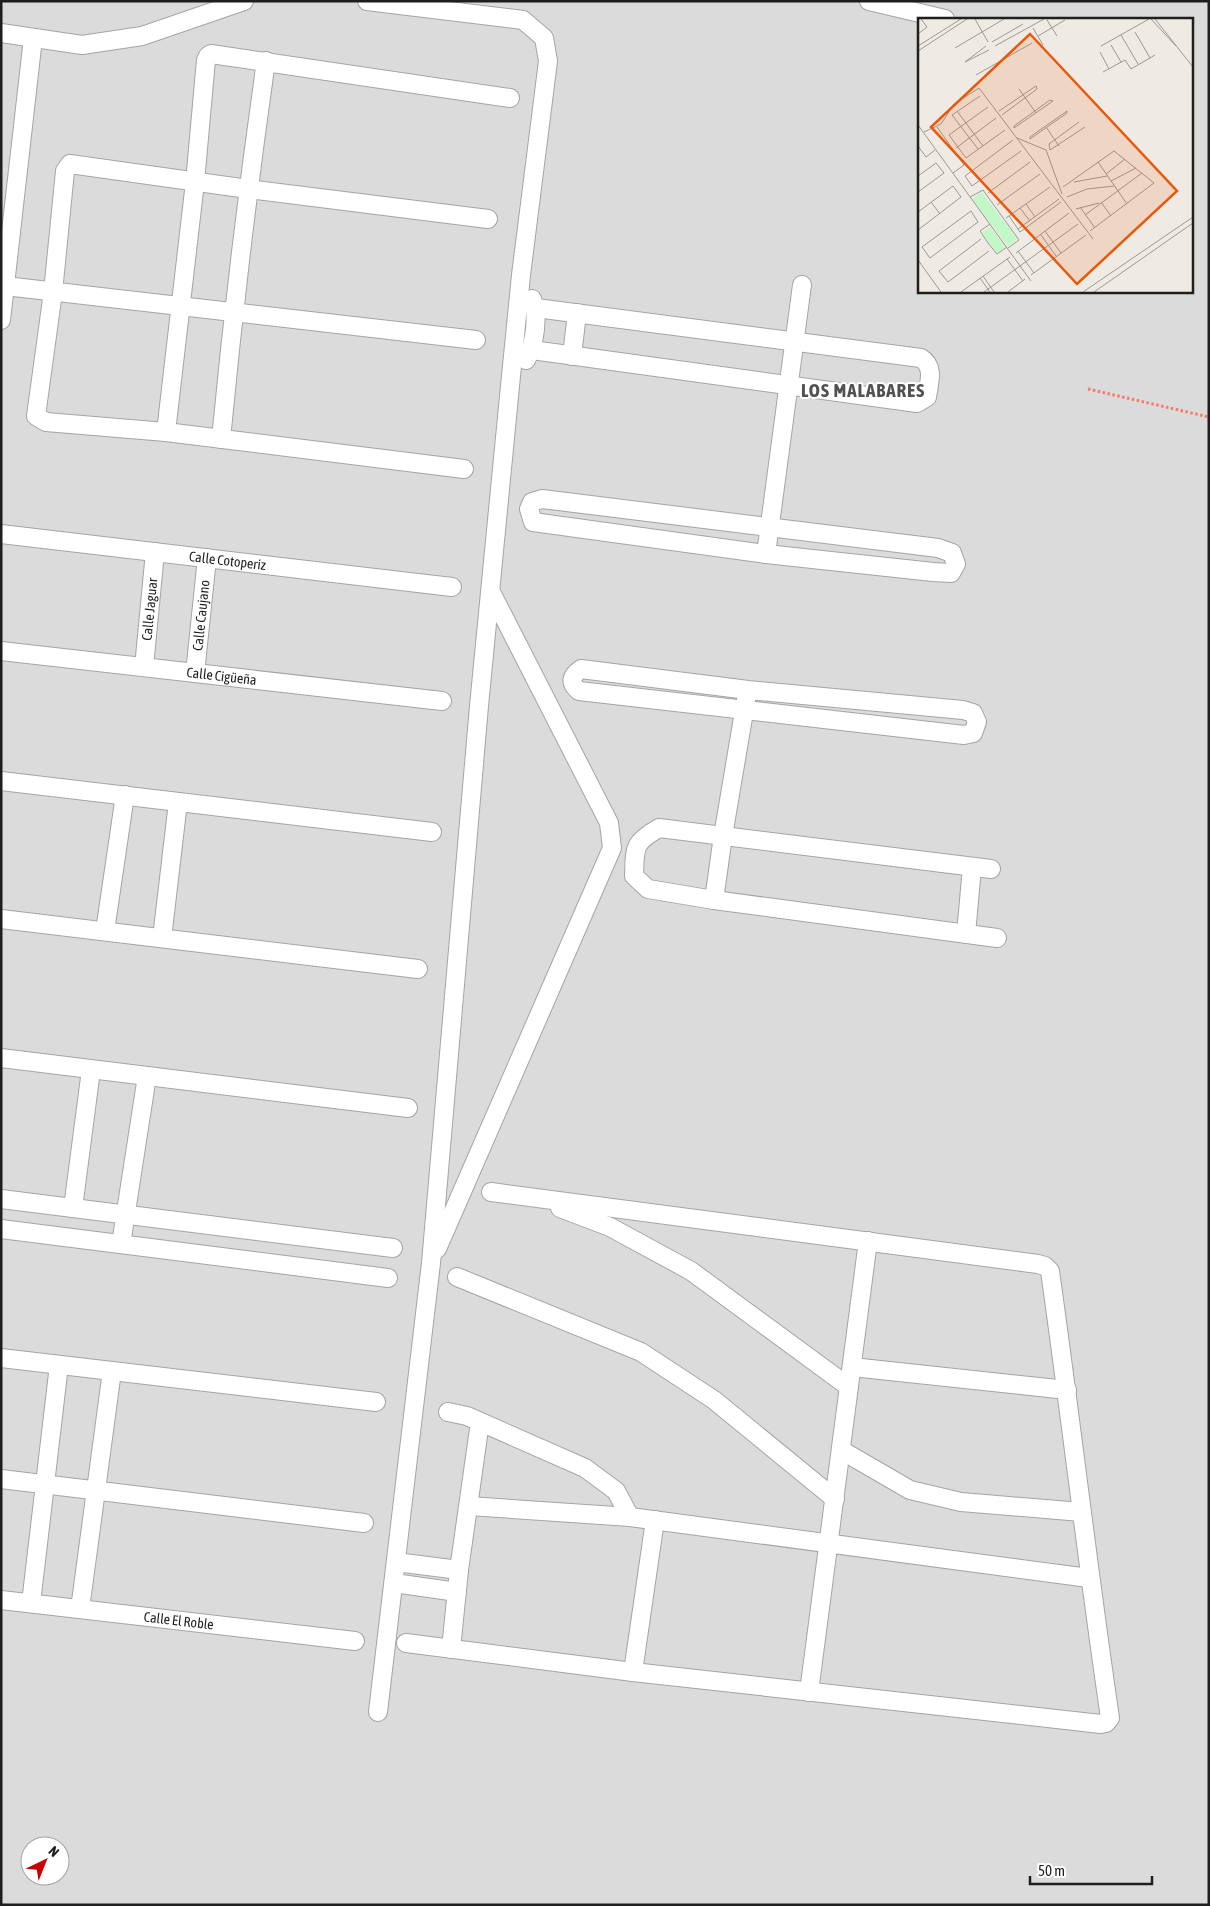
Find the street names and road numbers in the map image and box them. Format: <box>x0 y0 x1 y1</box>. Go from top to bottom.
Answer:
street label: Calle Cotoperiz <box>188 548 267 573</box>
street label: Calle Jaguar <box>139 576 161 641</box>
street label: Calle Caujano <box>189 579 213 652</box>
street label: Calle Cigüeña <box>186 664 257 688</box>
street label: Calle El Roble <box>143 1609 215 1633</box>

